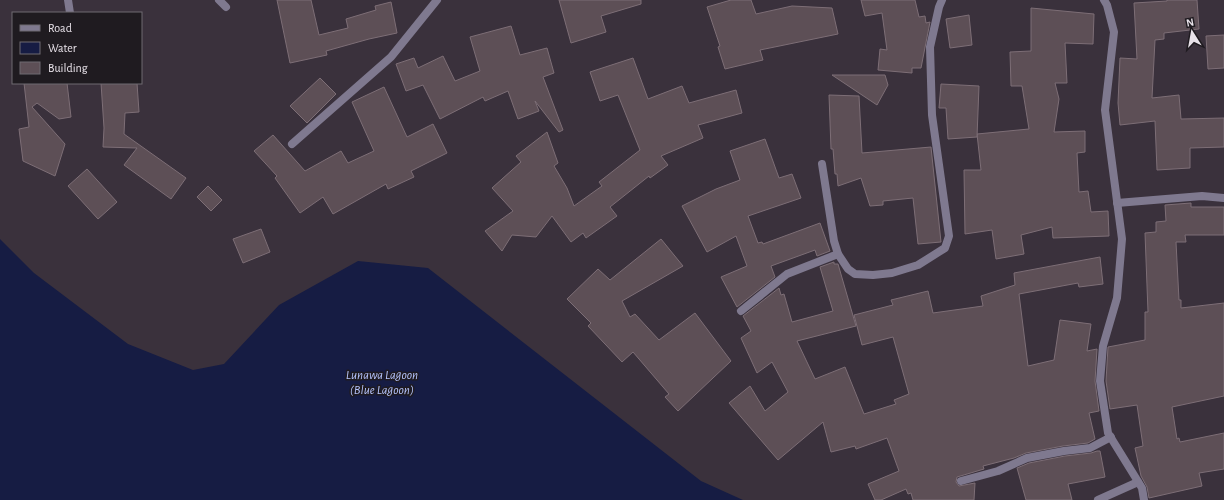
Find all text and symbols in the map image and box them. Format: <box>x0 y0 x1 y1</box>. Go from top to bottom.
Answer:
legend <box>12 12 142 84</box>
north arrow <box>1172 12 1212 52</box>
text: N <box>1185 17 1195 29</box>
text: Road <box>48 22 72 34</box>
text: Water <box>48 42 77 54</box>
text: Building <box>48 62 88 74</box>
water label: Lunawa Lagoon (Blue Lagoon) <box>346 369 418 397</box>

